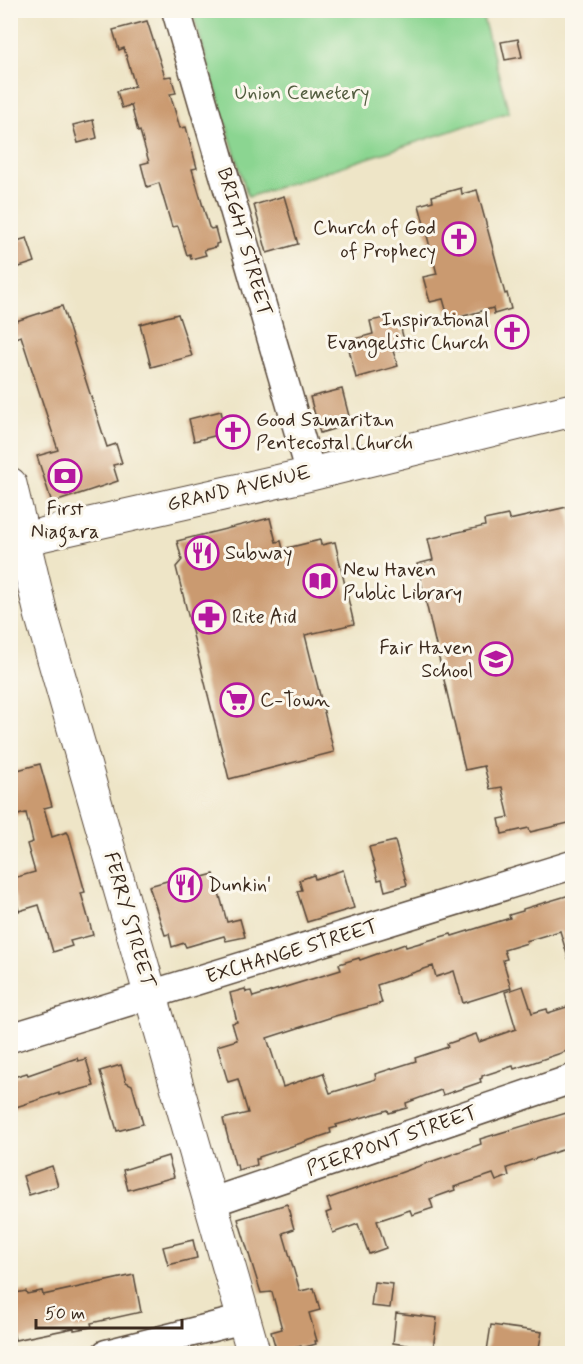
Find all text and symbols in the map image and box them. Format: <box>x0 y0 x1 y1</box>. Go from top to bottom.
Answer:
park label: Union Cemetery <box>234 80 370 107</box>
street label: BRIGHT STREET <box>210 165 278 319</box>
place label: Church of God of Prophecy <box>313 215 436 265</box>
church icon: Church of God of Prophecy <box>441 221 477 257</box>
place label: Inspirational Evangelistic Church <box>326 307 489 358</box>
church icon: Inspirational Evangelistic Church <box>494 314 530 350</box>
place label: Good Samaritan Pentecostal Church <box>256 407 413 457</box>
church icon: Good Samaritan Pentecostal Church <box>215 414 251 450</box>
bank icon: First Niagara <box>47 458 83 494</box>
street label: GRAND AVENUE <box>165 459 313 519</box>
place label: First Niagara <box>31 496 99 548</box>
restaurant icon: Subway <box>184 535 220 571</box>
place label: Subway <box>225 540 292 567</box>
place label: New Haven Public Library <box>343 557 462 607</box>
library icon: New Haven Public Library <box>302 563 338 599</box>
pharmacy icon: Rite Aid <box>191 599 227 635</box>
place label: Rite Aid <box>232 604 297 631</box>
place label: Fair Haven School <box>379 635 473 685</box>
school or university icon: Fair Haven School <box>478 641 514 677</box>
supermarket icon: C-Town <box>219 682 255 718</box>
place label: C-Town <box>260 687 330 714</box>
street label: FERRY STREET <box>97 849 162 992</box>
restaurant icon: Dunkin' <box>167 867 203 903</box>
place label: Dunkin' <box>208 872 271 899</box>
street label: EXCHANGE STREET <box>203 913 381 991</box>
street label: PIERPONT STREET <box>303 1099 481 1183</box>
scale bar <box>36 1292 182 1330</box>
text: 50 m <box>45 1302 85 1326</box>

